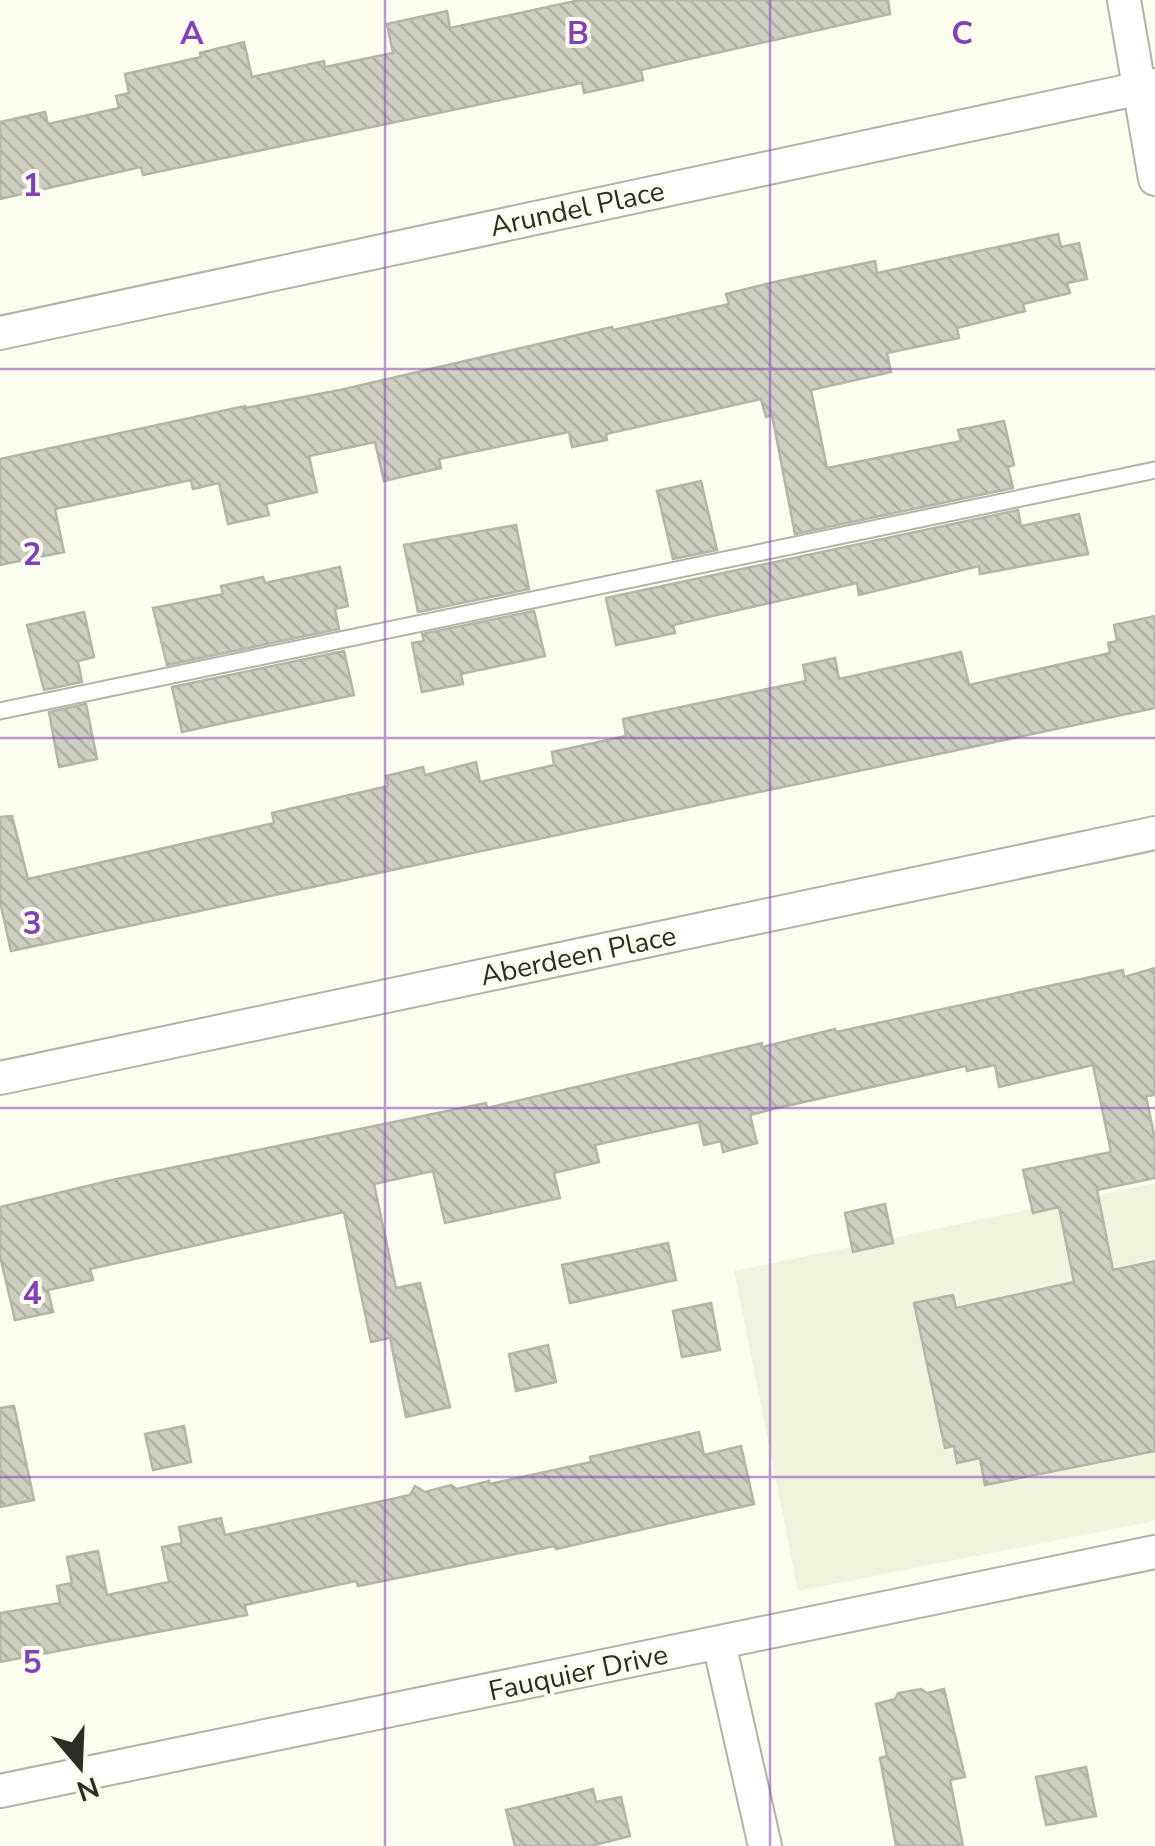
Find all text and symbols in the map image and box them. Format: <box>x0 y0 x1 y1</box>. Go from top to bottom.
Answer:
text: A <box>180 12 204 55</box>
text: B <box>567 12 589 55</box>
text: C <box>951 12 973 55</box>
text: 1 <box>22 164 42 207</box>
street label: Arundel Place <box>487 172 668 246</box>
text: 2 <box>22 533 42 576</box>
text: 3 <box>22 902 42 945</box>
street label: Aberdeen Place <box>477 917 680 995</box>
text: 4 <box>22 1272 42 1315</box>
street label: Fauquier Drive <box>485 1635 671 1711</box>
text: 5 <box>22 1641 42 1684</box>
north arrow <box>30 1716 130 1816</box>
text: N <box>72 1767 104 1810</box>

